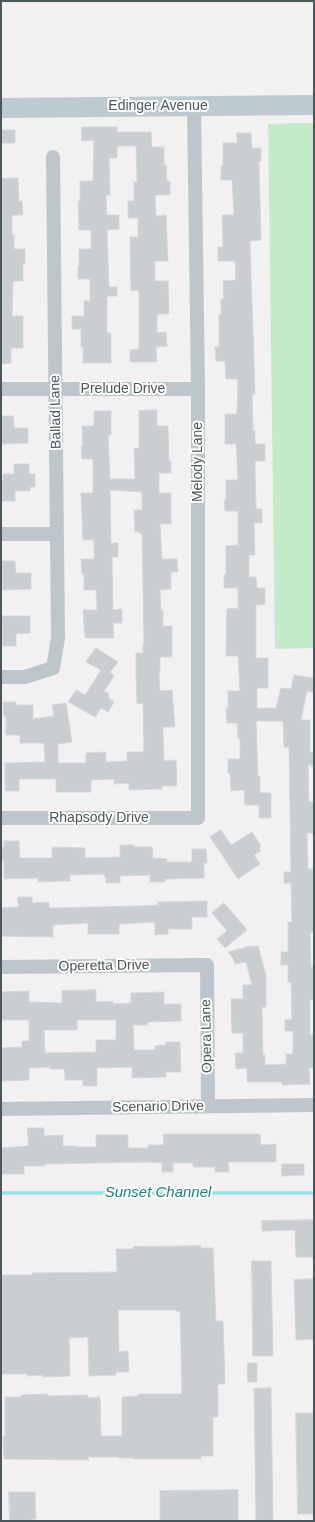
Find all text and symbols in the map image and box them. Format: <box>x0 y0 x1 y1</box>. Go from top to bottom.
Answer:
street label: Edinger Avenue <box>108 98 208 114</box>
street label: Ballad Lane <box>47 375 65 449</box>
street label: Prelude Drive <box>81 381 165 397</box>
street label: Melody Lane <box>190 422 206 502</box>
street label: Rhapsody Drive <box>49 810 149 826</box>
street label: Operetta Drive <box>58 957 150 975</box>
street label: Opera Lane <box>198 999 216 1073</box>
street label: Scenario Drive <box>112 1098 204 1116</box>
water label: Sunset Channel <box>105 1184 211 1202</box>

